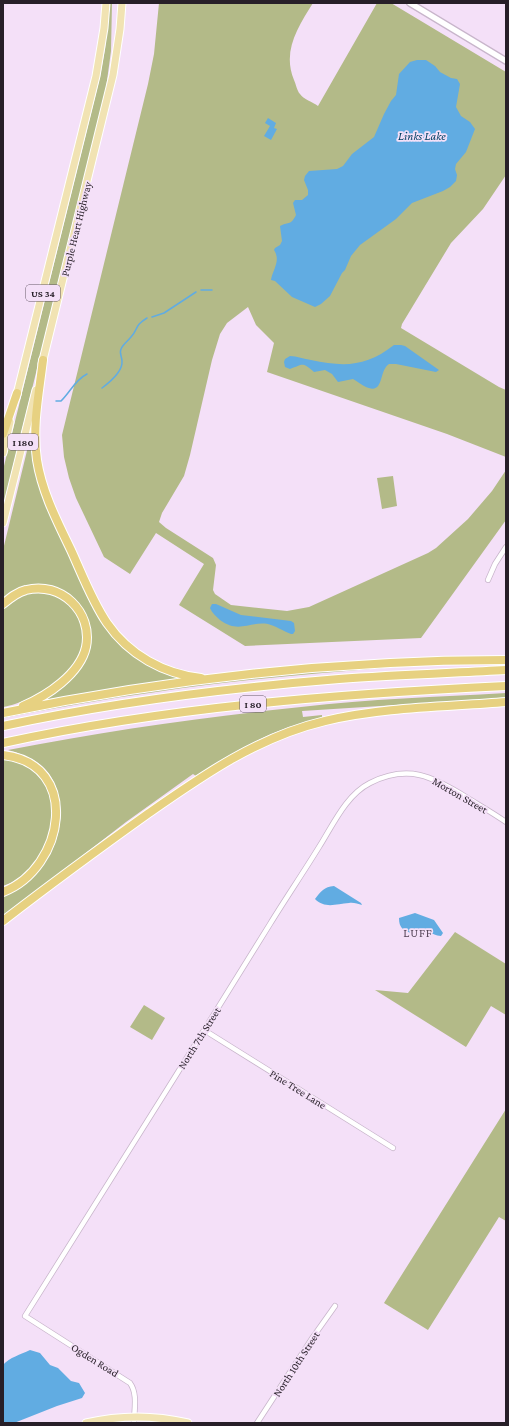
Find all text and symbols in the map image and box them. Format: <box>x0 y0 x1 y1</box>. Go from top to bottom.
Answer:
water label: Links Lake <box>398 129 446 143</box>
street label: Purple Heart Highway <box>58 180 95 278</box>
road number: US 34 <box>26 285 60 301</box>
road number: I 180 <box>8 434 38 450</box>
road number: I 80 <box>240 696 266 712</box>
street label: Morton Street <box>430 774 490 816</box>
district label: LUFF <box>403 926 433 940</box>
street label: North 7th Street <box>175 1005 223 1071</box>
street label: Pine Tree Lane <box>268 1067 328 1111</box>
street label: North 10th Street <box>270 1329 322 1399</box>
street label: Ogden Road <box>69 1341 121 1380</box>

